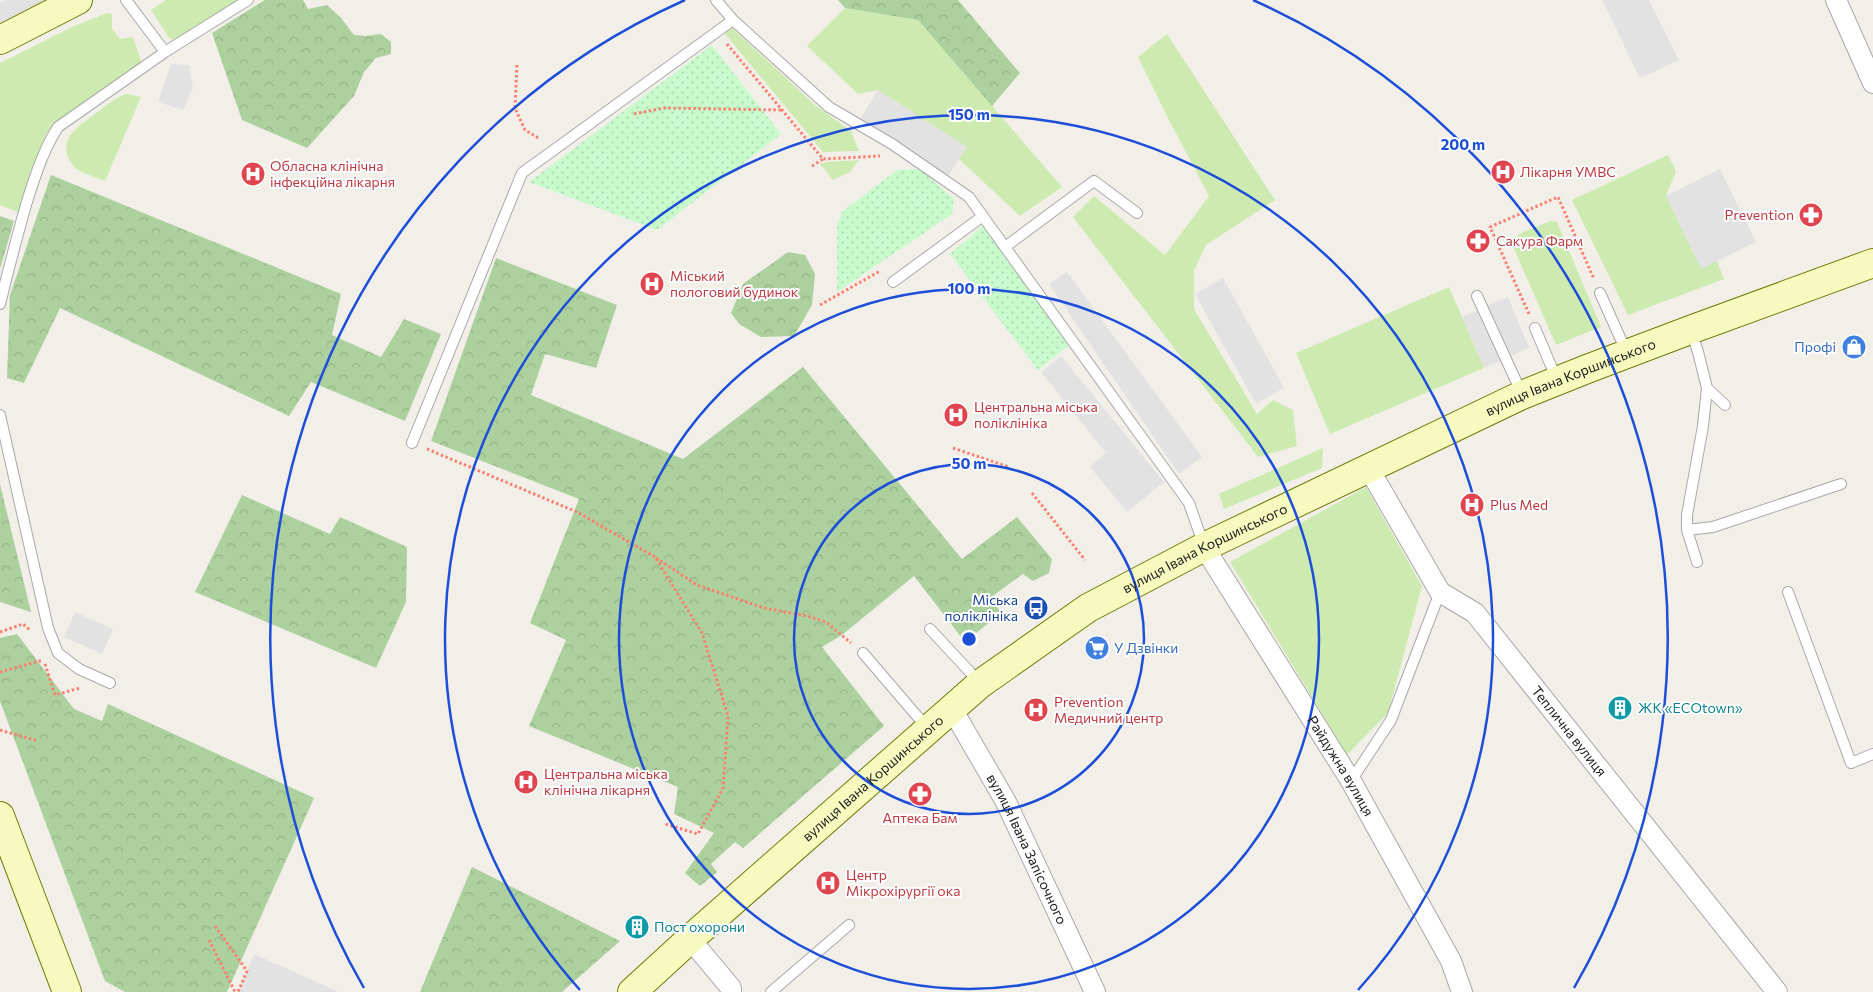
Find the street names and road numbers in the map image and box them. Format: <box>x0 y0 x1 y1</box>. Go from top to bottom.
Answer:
street label: вулиця Івана Коршинського <box>1483 335 1658 419</box>
street label: вулиця Івана Коршинського <box>1119 500 1290 596</box>
street label: Теплична вулиця <box>1528 682 1611 779</box>
street label: вулиця Івана Коршинського <box>798 711 947 844</box>
street label: Райдужна вулиця <box>1304 712 1378 819</box>
street label: вулиця Івана Запісочного <box>983 770 1071 927</box>

